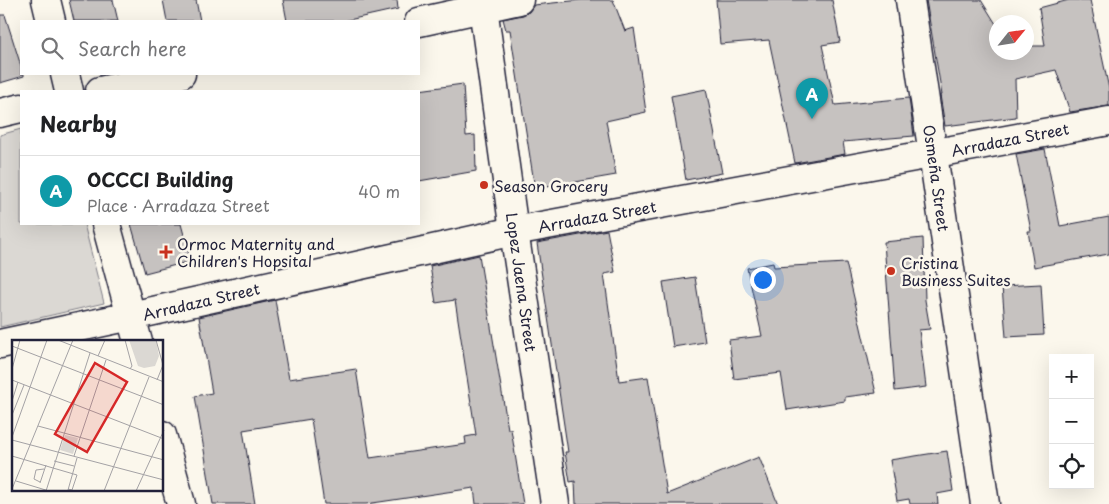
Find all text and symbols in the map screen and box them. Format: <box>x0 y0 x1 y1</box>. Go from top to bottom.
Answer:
north arrow <box>989 15 1034 60</box>
search box <box>20 20 420 75</box>
icon: search <box>38 34 66 62</box>
text: Search here <box>78 34 187 62</box>
pin: A <box>796 78 828 119</box>
text: Nearby <box>40 107 117 139</box>
street label: Arradaza Street <box>949 116 1071 162</box>
street label: Osmeña Street <box>918 123 956 233</box>
text: OCCCI Building <box>87 165 233 193</box>
place label: Season Grocery <box>494 174 608 197</box>
text: A <box>50 179 62 203</box>
text: 40 m <box>358 179 400 203</box>
marker: Season Grocery <box>478 179 490 191</box>
text: Place · Arradaza Street <box>87 193 269 217</box>
street label: Arradaza Street <box>536 194 658 238</box>
street label: Lopez Jaena Street <box>501 211 543 353</box>
place label: Ormoc Maternity and Children's Hopsital <box>177 232 335 272</box>
marker: Ormoc Maternity and Children's Hopsital <box>159 245 173 259</box>
place label: Cristina Business Suites <box>901 251 1010 291</box>
marker: Cristina Business Suites <box>885 265 897 277</box>
your location <box>750 267 776 293</box>
street label: Arradaza Street <box>140 276 262 326</box>
inset map <box>12 340 164 492</box>
map controls <box>1049 354 1094 489</box>
button: + <box>1049 354 1094 399</box>
button: − <box>1049 399 1094 444</box>
button: locate <box>1049 444 1094 489</box>

